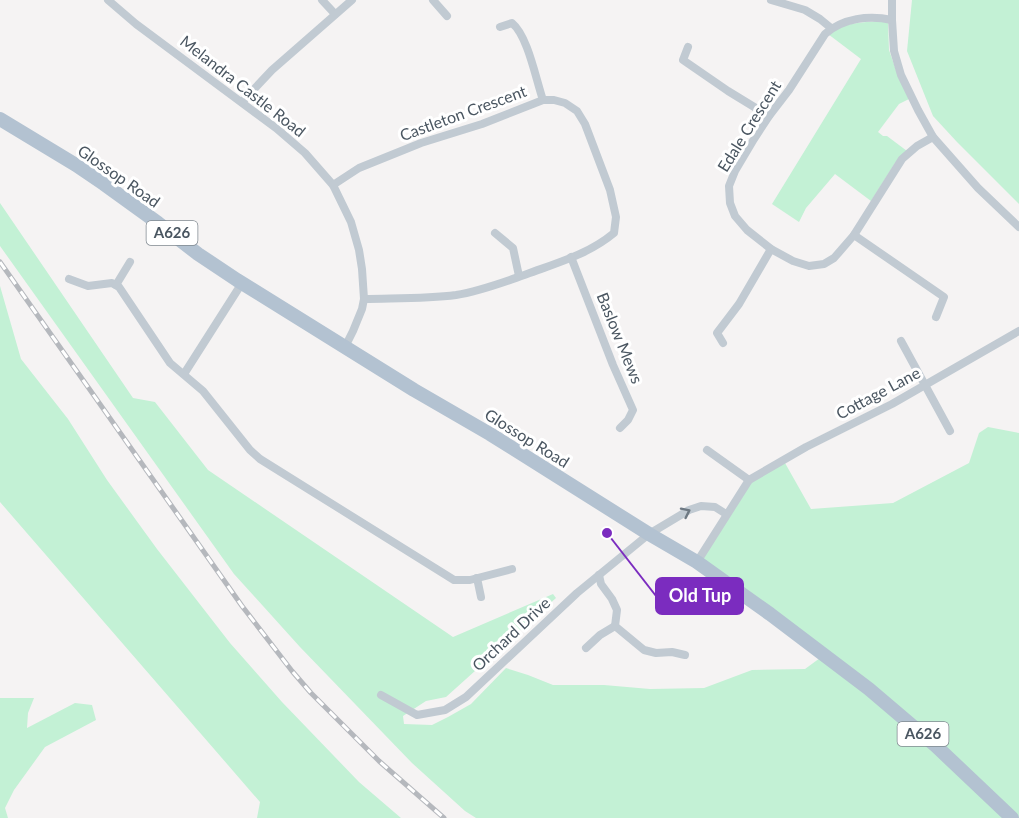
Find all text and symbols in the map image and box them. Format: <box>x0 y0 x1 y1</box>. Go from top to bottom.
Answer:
street label: Melandra Castle Road <box>177 31 310 140</box>
street label: Edale Crescent <box>713 76 784 175</box>
street label: Castleton Crescent <box>397 81 529 144</box>
street label: Glossop Road <box>75 140 164 211</box>
road number: A626 <box>146 221 198 245</box>
street label: Baslow Mews <box>594 289 647 386</box>
street label: Cottage Lane <box>832 362 923 423</box>
street label: Glossop Road <box>482 404 573 471</box>
one-way arrow <box>680 508 691 520</box>
callout: Old Tup <box>656 578 743 614</box>
text: Old Tup <box>669 584 731 606</box>
street label: Orchard Drive <box>468 593 553 674</box>
road number: A626 <box>898 722 948 746</box>

